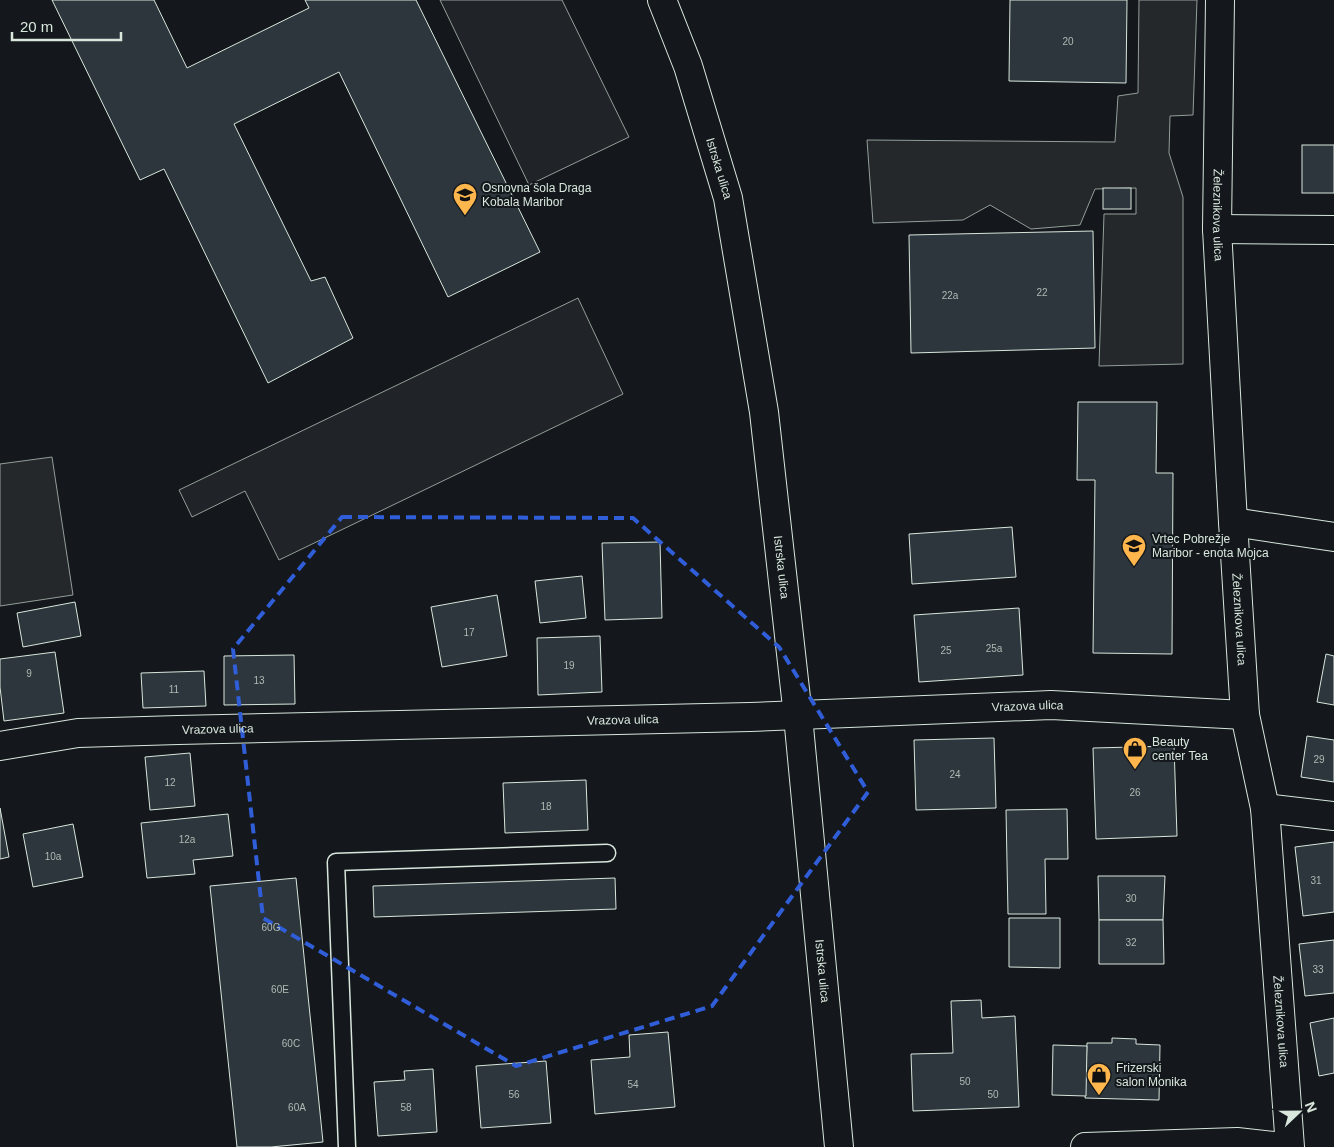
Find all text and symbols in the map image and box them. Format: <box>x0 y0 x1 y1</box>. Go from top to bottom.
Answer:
scale bar <box>12 10 121 42</box>
text: 20 m <box>20 18 53 35</box>
house number: 20 <box>1062 36 1074 47</box>
street label: Istrska ulica <box>703 136 735 201</box>
street label: Železnikova ulica <box>1210 169 1226 262</box>
place label: Osnovna šola Draga Kobala Maribor <box>482 181 592 209</box>
school or university icon: Osnovna šola Draga Kobala Maribor <box>452 182 478 216</box>
house number: 22 <box>1036 287 1048 298</box>
house number: 22a <box>942 290 959 301</box>
place label: Vrtec Pobrežje Maribor - enota Mojca <box>1152 532 1269 560</box>
school or university icon: Vrtec Pobrežje Maribor - enota Mojca <box>1121 533 1147 567</box>
street label: Istrska ulica <box>771 535 792 600</box>
street label: Železnikova ulica <box>1229 573 1249 666</box>
house number: 17 <box>463 627 475 638</box>
house number: 25a <box>986 643 1003 654</box>
house number: 25 <box>940 645 952 656</box>
house number: 19 <box>563 660 575 671</box>
house number: 9 <box>26 668 32 679</box>
house number: 13 <box>253 675 265 686</box>
house number: 11 <box>169 684 180 695</box>
street label: Vrazova ulica <box>991 698 1064 714</box>
street label: Vrazova ulica <box>587 712 659 728</box>
street label: Vrazova ulica <box>182 721 254 737</box>
place label: Beauty center Tea <box>1152 735 1208 763</box>
shop icon: Beauty center Tea <box>1122 736 1148 770</box>
house number: 29 <box>1313 754 1325 765</box>
house number: 24 <box>949 769 961 780</box>
house number: 12 <box>164 777 176 788</box>
house number: 26 <box>1129 787 1141 798</box>
house number: 18 <box>540 801 552 812</box>
house number: 12a <box>179 834 196 845</box>
house number: 10a <box>45 851 62 862</box>
house number: 31 <box>1310 875 1322 886</box>
house number: 30 <box>1125 893 1137 904</box>
house number: 60G <box>262 922 281 933</box>
house number: 32 <box>1125 937 1137 948</box>
street label: Istrska ulica <box>812 939 832 1004</box>
house number: 33 <box>1312 964 1324 975</box>
street label: Železnikova ulica <box>1270 975 1291 1068</box>
house number: 60E <box>271 984 289 995</box>
house number: 60C <box>282 1038 300 1049</box>
place label: Frizerski salon Monika <box>1116 1061 1187 1089</box>
shop icon: Frizerski salon Monika <box>1086 1062 1112 1096</box>
house number: 50 <box>959 1076 971 1087</box>
house number: 54 <box>627 1079 639 1090</box>
north arrow <box>1274 1087 1324 1137</box>
house number: 56 <box>508 1089 520 1100</box>
house number: 50 <box>987 1089 999 1100</box>
text: N <box>1302 1099 1320 1115</box>
house number: 60A <box>288 1102 306 1113</box>
house number: 58 <box>400 1102 412 1113</box>

